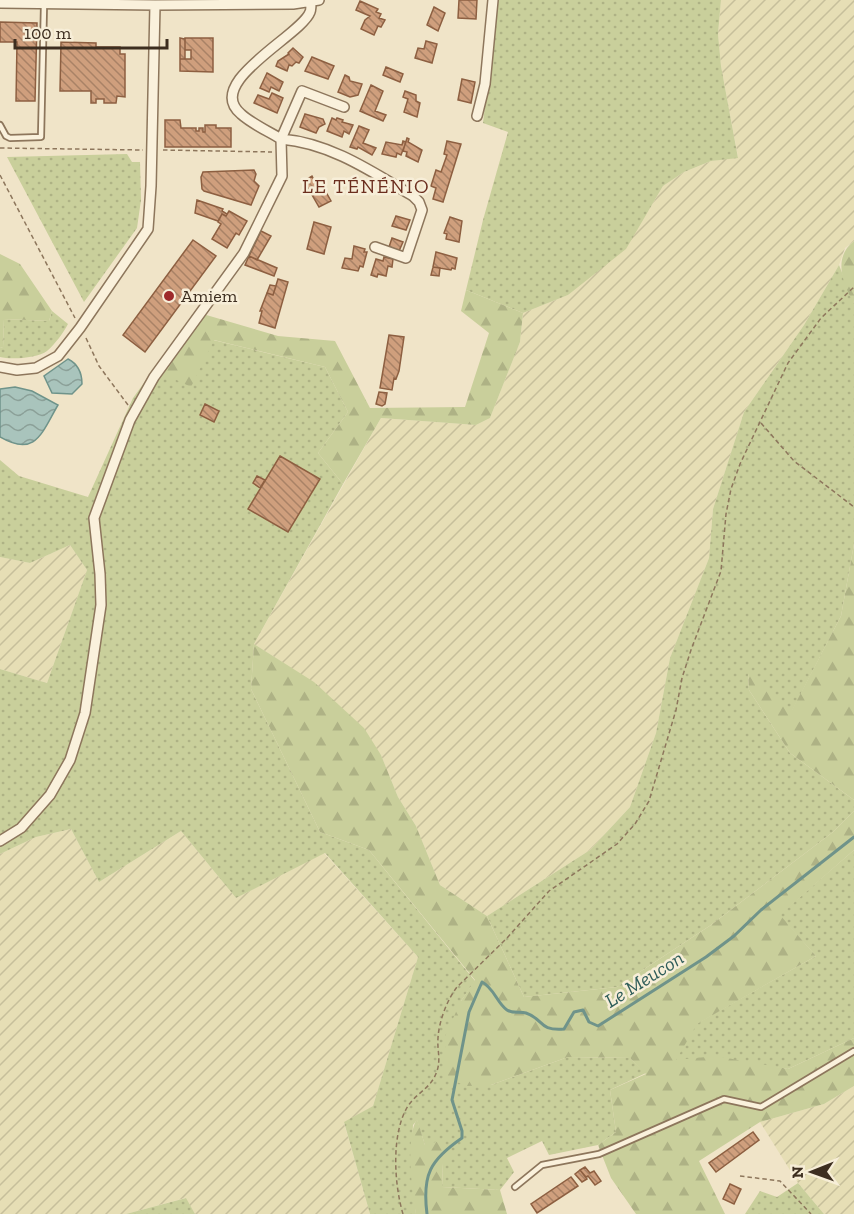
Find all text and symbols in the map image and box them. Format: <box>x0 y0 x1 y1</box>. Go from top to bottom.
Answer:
scale bar <box>15 12 166 50</box>
text: 100 m <box>24 22 72 44</box>
district label: LE TÉNÉNIO <box>302 174 430 198</box>
place label: Amiem <box>181 285 238 307</box>
marker: Amiem <box>162 289 176 303</box>
water label: Le Meucon <box>600 945 688 1013</box>
north arrow <box>782 1142 842 1202</box>
text: N <box>788 1166 807 1179</box>

